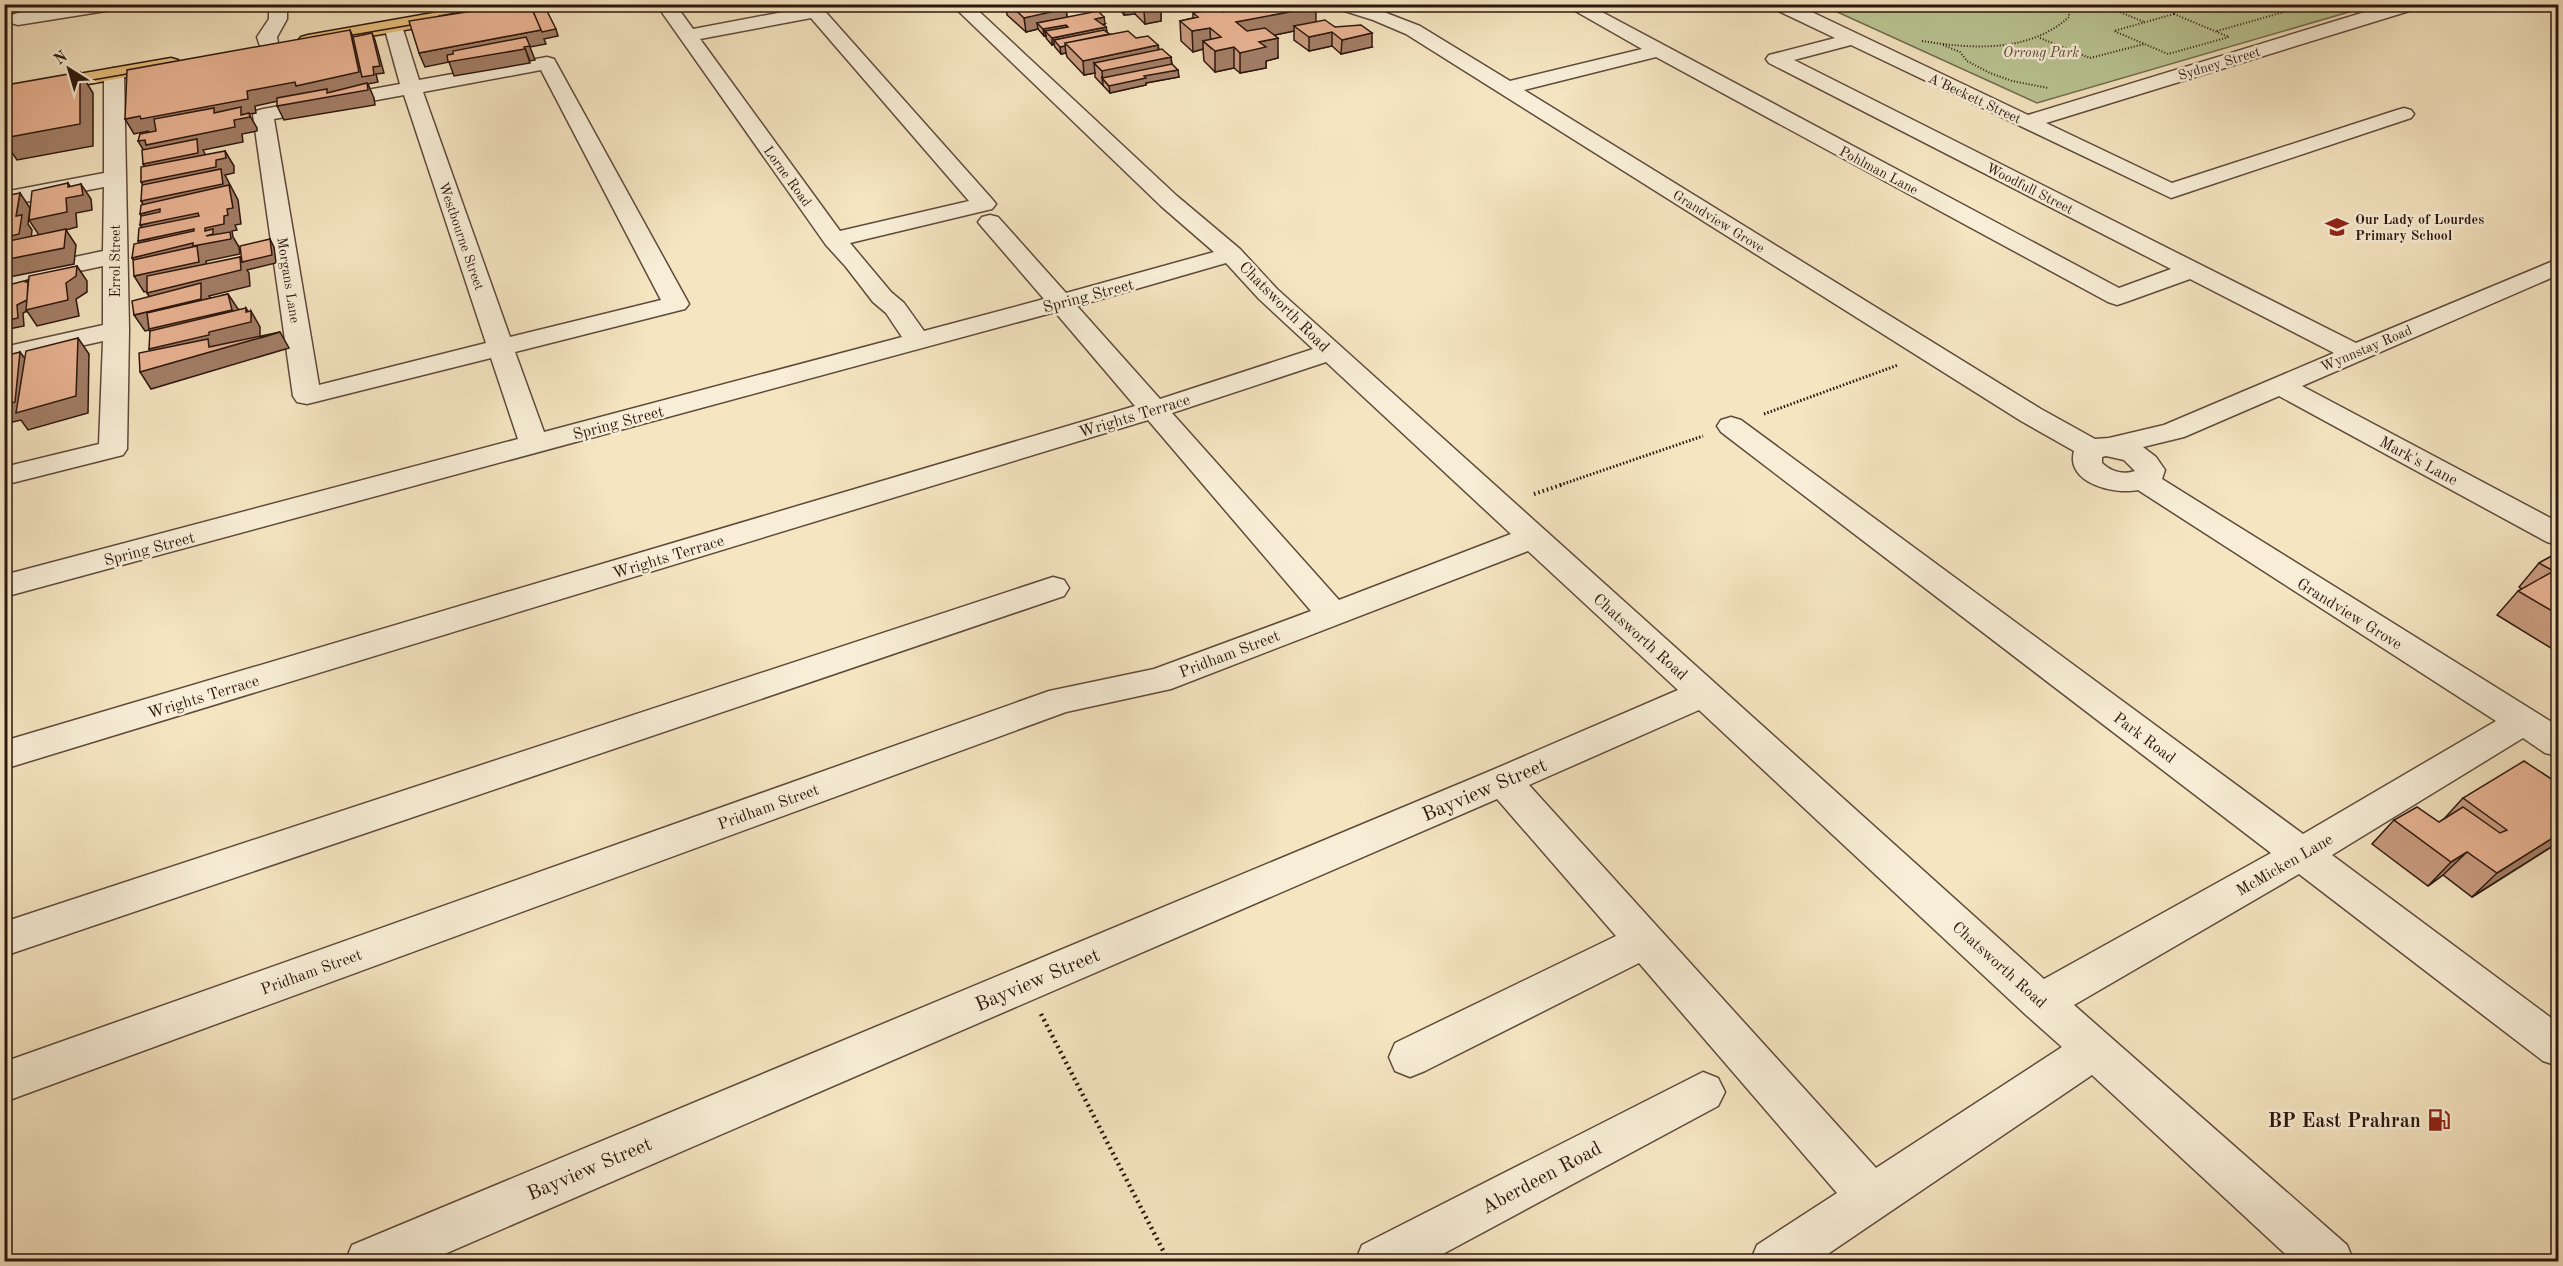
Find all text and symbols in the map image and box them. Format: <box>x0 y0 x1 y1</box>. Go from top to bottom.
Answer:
north arrow <box>39 39 99 99</box>
street label: Sydney Street <box>2177 45 2262 83</box>
park label: Orrong Park <box>2003 46 2079 61</box>
text: N <box>51 48 71 69</box>
street label: A'Beckett Street <box>1926 71 2023 127</box>
street label: Lorne Road <box>761 144 814 209</box>
street label: Pohlman Lane <box>1837 144 1920 197</box>
street label: Woodfull Street <box>1984 161 2075 217</box>
street label: Westbourne Street <box>436 180 486 292</box>
street label: Grandview Grove <box>1670 188 1767 256</box>
place label: Our Lady of Lourdes Primary School <box>2355 213 2484 243</box>
school or university icon: Our Lady of Lourdes Primary School <box>2324 214 2350 240</box>
street label: Errol Street <box>109 224 123 297</box>
street label: Morgans Lane <box>274 236 302 324</box>
street label: Chatsworth Road <box>1235 259 1332 356</box>
street label: Spring Street <box>1041 277 1136 317</box>
street label: Wynnstay Road <box>2319 323 2414 374</box>
street label: Wrights Terrace <box>1077 392 1192 441</box>
street label: Spring Street <box>571 404 666 444</box>
street label: Mark's Lane <box>2376 434 2460 489</box>
street label: Spring Street <box>102 530 197 570</box>
street label: Wrights Terrace <box>611 533 726 582</box>
street label: Grandview Grove <box>2294 576 2404 653</box>
street label: Chatsworth Road <box>1590 591 1690 684</box>
street label: Pridham Street <box>1177 628 1283 681</box>
street label: Wrights Terrace <box>146 673 261 722</box>
street label: Park Road <box>2110 710 2178 767</box>
street label: Bayview Street <box>1420 756 1550 826</box>
street label: Pridham Street <box>716 782 822 834</box>
street label: McMicken Lane <box>2234 832 2336 900</box>
street label: Chatsworth Road <box>1949 919 2049 1012</box>
street label: Bayview Street <box>973 946 1103 1016</box>
street label: Pridham Street <box>259 947 365 999</box>
fuel station icon: BP East Prahran <box>2426 1107 2452 1133</box>
place label: BP East Prahran <box>2268 1112 2421 1132</box>
street label: Bayview Street <box>525 1135 655 1205</box>
street label: Aberdeen Road <box>1479 1139 1605 1219</box>

